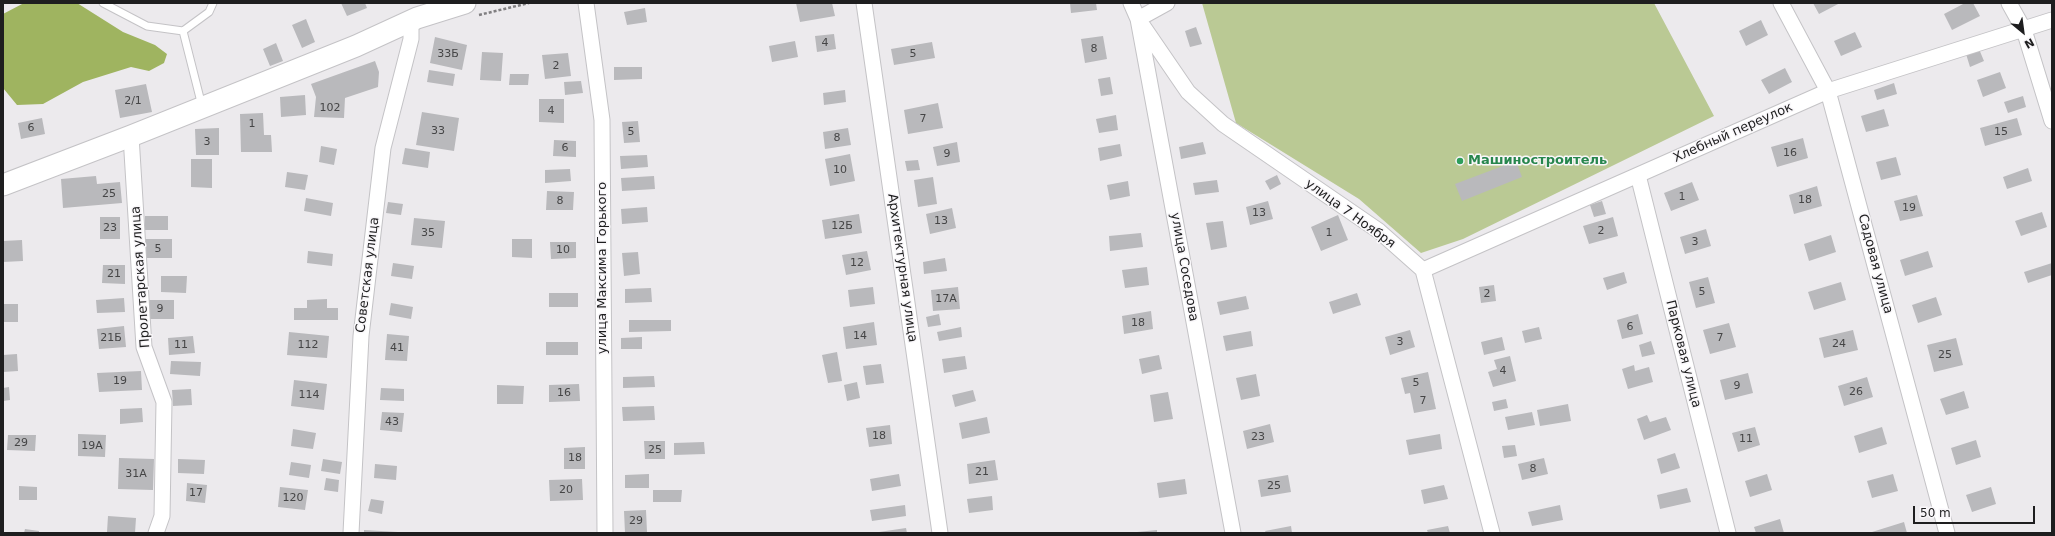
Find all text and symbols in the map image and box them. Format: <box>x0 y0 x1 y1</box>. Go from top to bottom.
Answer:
north arrow <box>2003 12 2043 52</box>
text: N <box>2022 35 2036 51</box>
house number: 4 <box>822 36 828 50</box>
house number: 8 <box>1091 42 1097 56</box>
house number: 33Б <box>437 47 459 61</box>
house number: 5 <box>910 47 916 61</box>
house number: 2 <box>553 59 559 73</box>
house number: 2/1 <box>124 94 142 108</box>
street label: Хлебный переулок <box>1671 100 1795 166</box>
house number: 102 <box>320 101 340 115</box>
house number: 4 <box>548 104 554 118</box>
house number: 7 <box>920 112 926 126</box>
house number: 1 <box>249 117 255 131</box>
house number: 6 <box>28 121 34 135</box>
house number: 33 <box>431 124 445 138</box>
house number: 5 <box>628 125 634 139</box>
house number: 15 <box>1994 125 2008 139</box>
house number: 8 <box>834 131 840 145</box>
house number: 3 <box>204 135 210 149</box>
house number: 6 <box>562 141 568 155</box>
house number: 16 <box>1783 146 1797 160</box>
house number: 9 <box>944 147 950 161</box>
place label: Машиностроитель <box>1468 153 1607 169</box>
marker: Машиностроитель <box>1455 156 1465 166</box>
house number: 10 <box>833 163 847 177</box>
street label: улица 7 Ноября <box>1302 176 1398 252</box>
street label: улица Максима Горького <box>595 182 611 354</box>
house number: 25 <box>102 187 116 201</box>
house number: 1 <box>1679 190 1685 204</box>
street label: Архитектурная улица <box>884 193 920 343</box>
house number: 18 <box>1798 193 1812 207</box>
house number: 8 <box>557 194 563 208</box>
house number: 19 <box>1902 201 1916 215</box>
street label: Пролетарская улица <box>128 205 154 349</box>
house number: 13 <box>1252 206 1266 220</box>
street label: улица Соседова <box>1167 211 1201 323</box>
street label: Садовая улица <box>1854 212 1896 316</box>
house number: 13 <box>934 214 948 228</box>
street label: Советская улица <box>353 216 383 334</box>
house number: 12Б <box>831 219 853 233</box>
house number: 23 <box>103 221 117 235</box>
house number: 2 <box>1598 224 1604 238</box>
house number: 35 <box>421 226 435 240</box>
house number: 1 <box>1326 226 1332 240</box>
house number: 3 <box>1692 235 1698 249</box>
house number: 5 <box>155 242 161 256</box>
house number: 10 <box>556 243 570 257</box>
house number: 12 <box>850 256 864 270</box>
house number: 21 <box>107 267 121 281</box>
house number: 5 <box>1699 285 1705 299</box>
house number: 2 <box>1484 287 1490 301</box>
house number: 17А <box>935 292 957 306</box>
street label: Парковая улица <box>1662 298 1704 410</box>
house number: 9 <box>157 302 163 316</box>
house number: 18 <box>1131 316 1145 330</box>
house number: 6 <box>1627 320 1633 334</box>
house number: 14 <box>853 329 867 343</box>
house number: 21Б <box>100 331 122 345</box>
house number: 7 <box>1717 331 1723 345</box>
house number: 3 <box>1397 335 1403 349</box>
house number: 24 <box>1832 337 1846 351</box>
house number: 11 <box>174 338 188 352</box>
house number: 112 <box>298 338 318 352</box>
house number: 41 <box>390 341 404 355</box>
house number: 25 <box>1938 348 1952 362</box>
house number: 4 <box>1500 364 1506 378</box>
house number: 19 <box>113 374 127 388</box>
house number: 5 <box>1413 376 1419 390</box>
house number: 9 <box>1734 379 1740 393</box>
house number: 26 <box>1849 385 1863 399</box>
house number: 16 <box>557 386 571 400</box>
house number: 114 <box>299 388 319 402</box>
house number: 7 <box>1420 394 1426 408</box>
house number: 43 <box>385 415 399 429</box>
house number: 18 <box>872 429 886 443</box>
house number: 23 <box>1251 430 1265 444</box>
house number: 11 <box>1739 432 1753 446</box>
house number: 29 <box>14 436 28 450</box>
house number: 19А <box>81 439 103 453</box>
house number: 25 <box>648 443 662 457</box>
house number: 18 <box>568 451 582 465</box>
house number: 8 <box>1530 462 1536 476</box>
house number: 21 <box>975 465 989 479</box>
house number: 31А <box>125 467 147 481</box>
house number: 25 <box>1267 479 1281 493</box>
house number: 20 <box>559 483 573 497</box>
house number: 17 <box>189 486 203 500</box>
house number: 120 <box>283 491 303 505</box>
scale bar <box>1915 498 2037 524</box>
text: 50 m <box>1920 506 1951 520</box>
house number: 29 <box>629 514 643 528</box>

